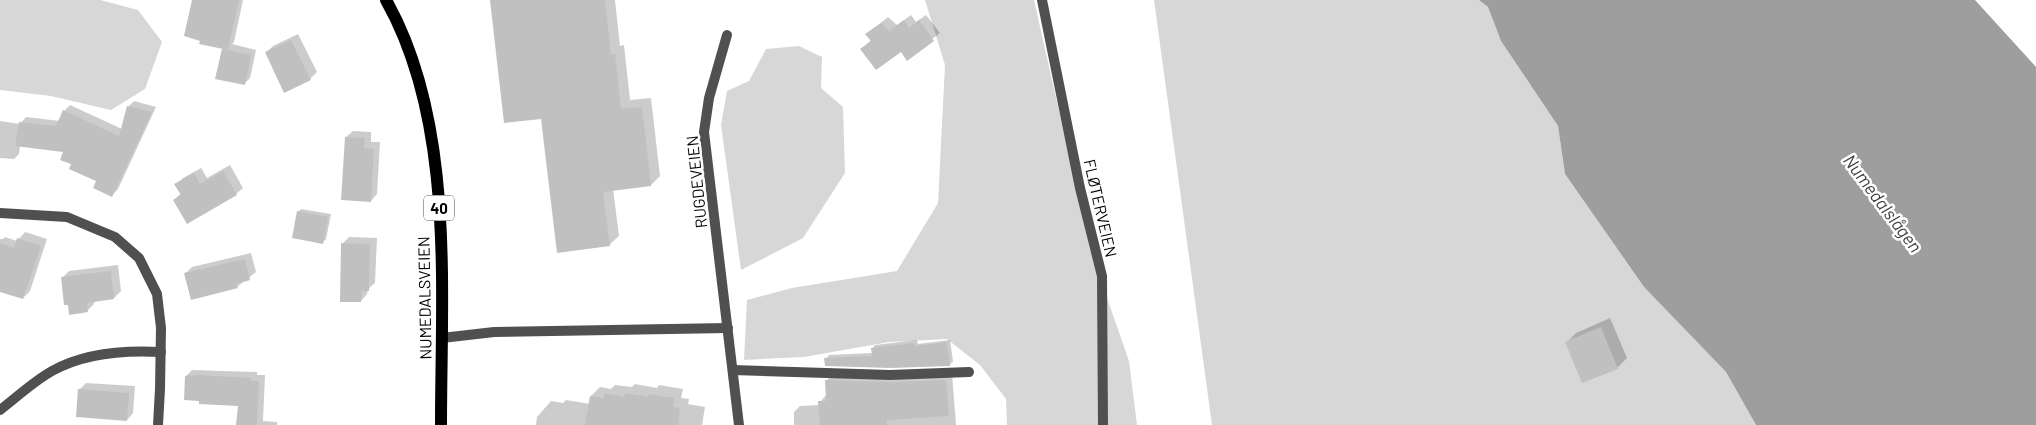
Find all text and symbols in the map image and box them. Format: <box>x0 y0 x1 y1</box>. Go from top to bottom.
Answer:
street label: RUGDEVEIEN <box>682 135 710 229</box>
water label: Numedalslågen <box>1839 150 1927 256</box>
street label: FLØTERVEIEN <box>1080 157 1122 259</box>
road number: 40 <box>424 196 454 220</box>
street label: NUMEDALSVEIEN <box>413 236 435 360</box>

